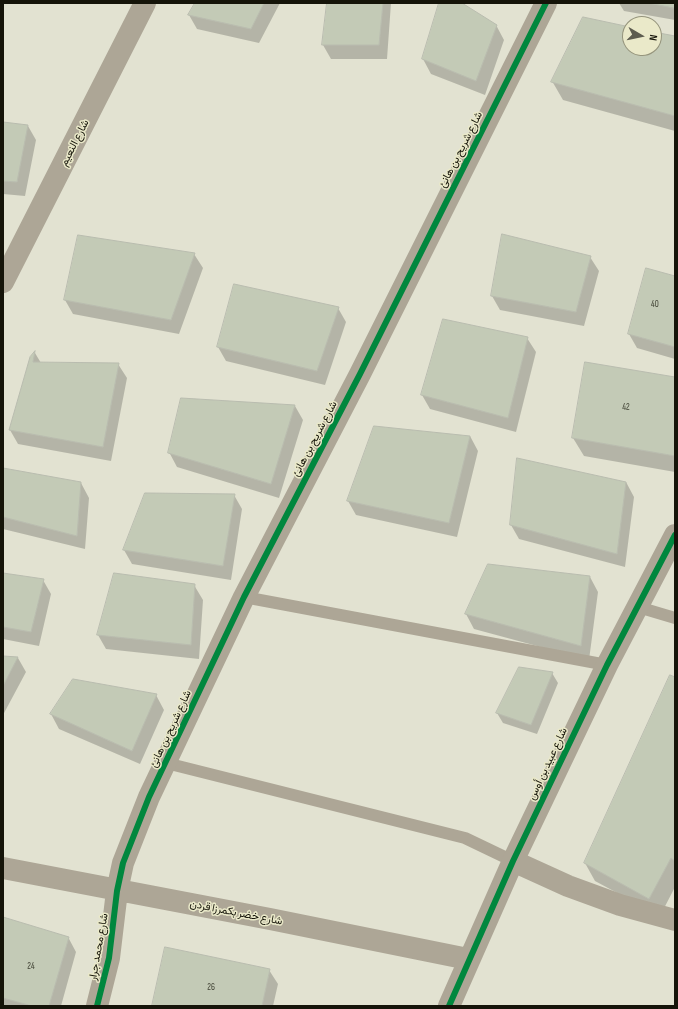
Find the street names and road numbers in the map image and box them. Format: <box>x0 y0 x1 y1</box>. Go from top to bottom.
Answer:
street label: شارع شريح بن هانئ <box>436 110 486 190</box>
street label: شارع النعيم <box>58 117 92 169</box>
street label: شارع شريح بن هانئ <box>289 399 341 479</box>
street label: شارع شريح بن هانئ <box>147 688 195 770</box>
street label: شارع عبيد بن أوس <box>525 726 571 802</box>
street label: شارع خضر بكمرزا قردن <box>188 898 284 928</box>
street label: شارع محمد جرار <box>87 912 111 982</box>

